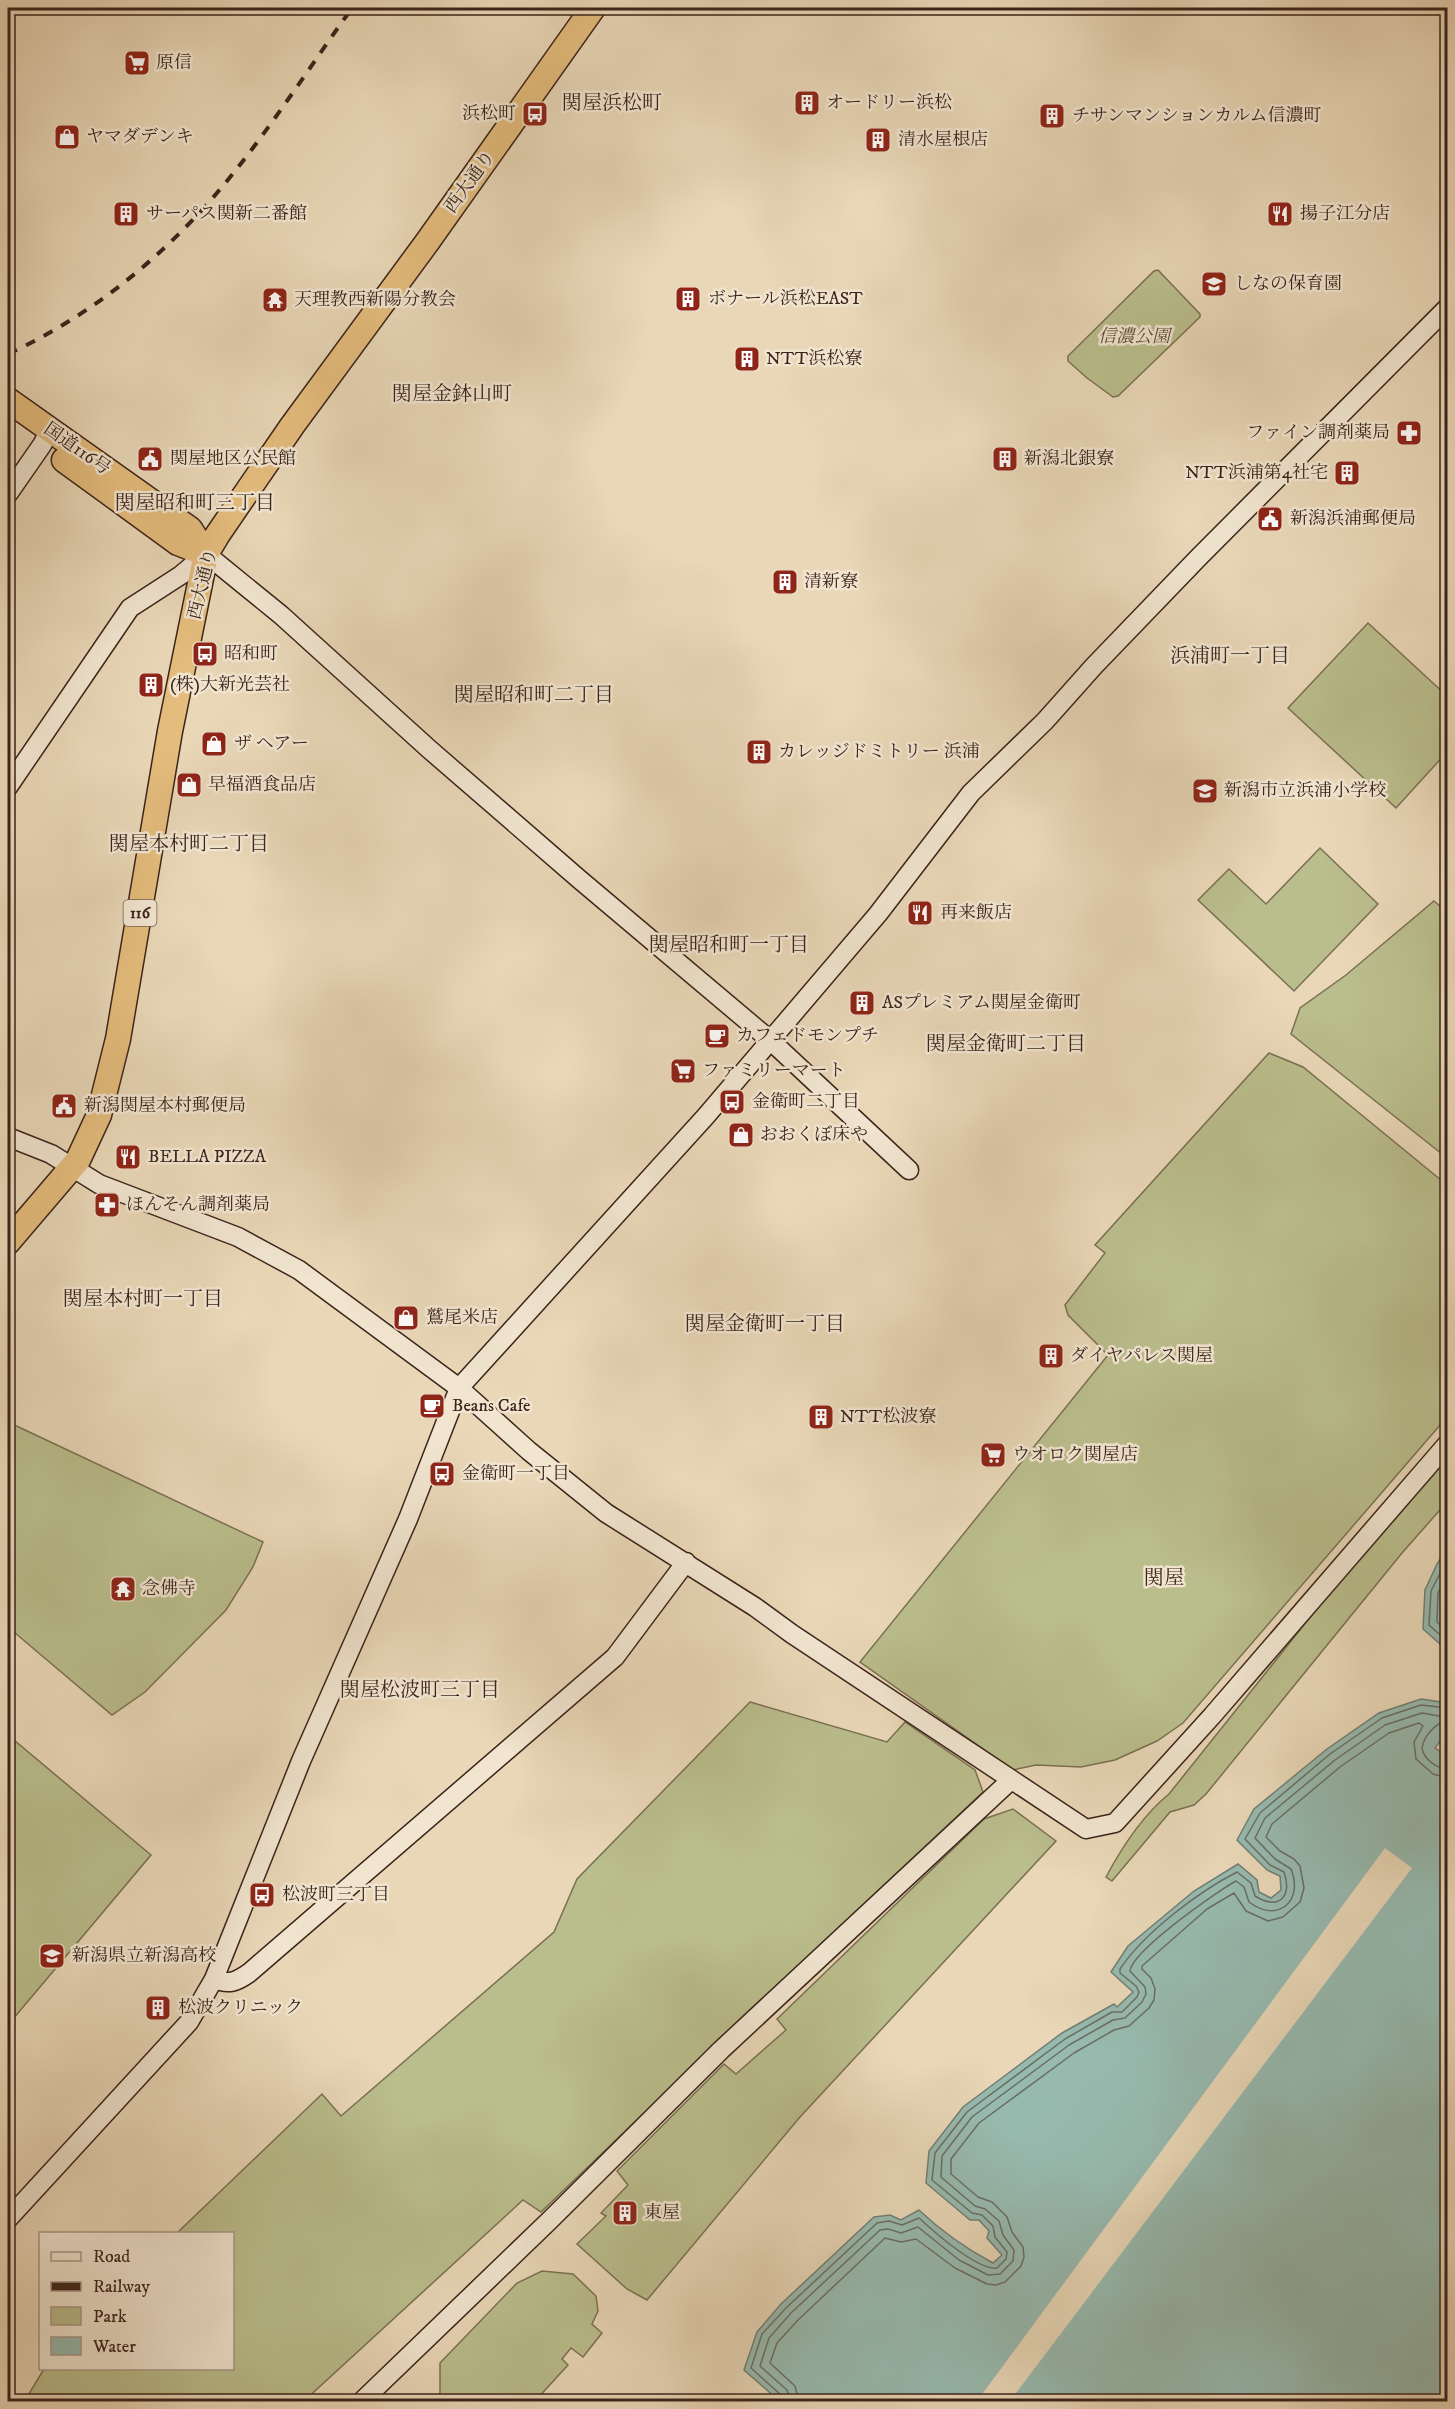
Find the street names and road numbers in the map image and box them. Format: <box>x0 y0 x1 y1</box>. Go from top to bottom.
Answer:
street label: 西大通り <box>440 146 500 218</box>
street label: 国道116号 <box>39 418 115 480</box>
street label: 西大通り <box>184 546 222 622</box>
road number: 116 <box>124 900 156 926</box>

